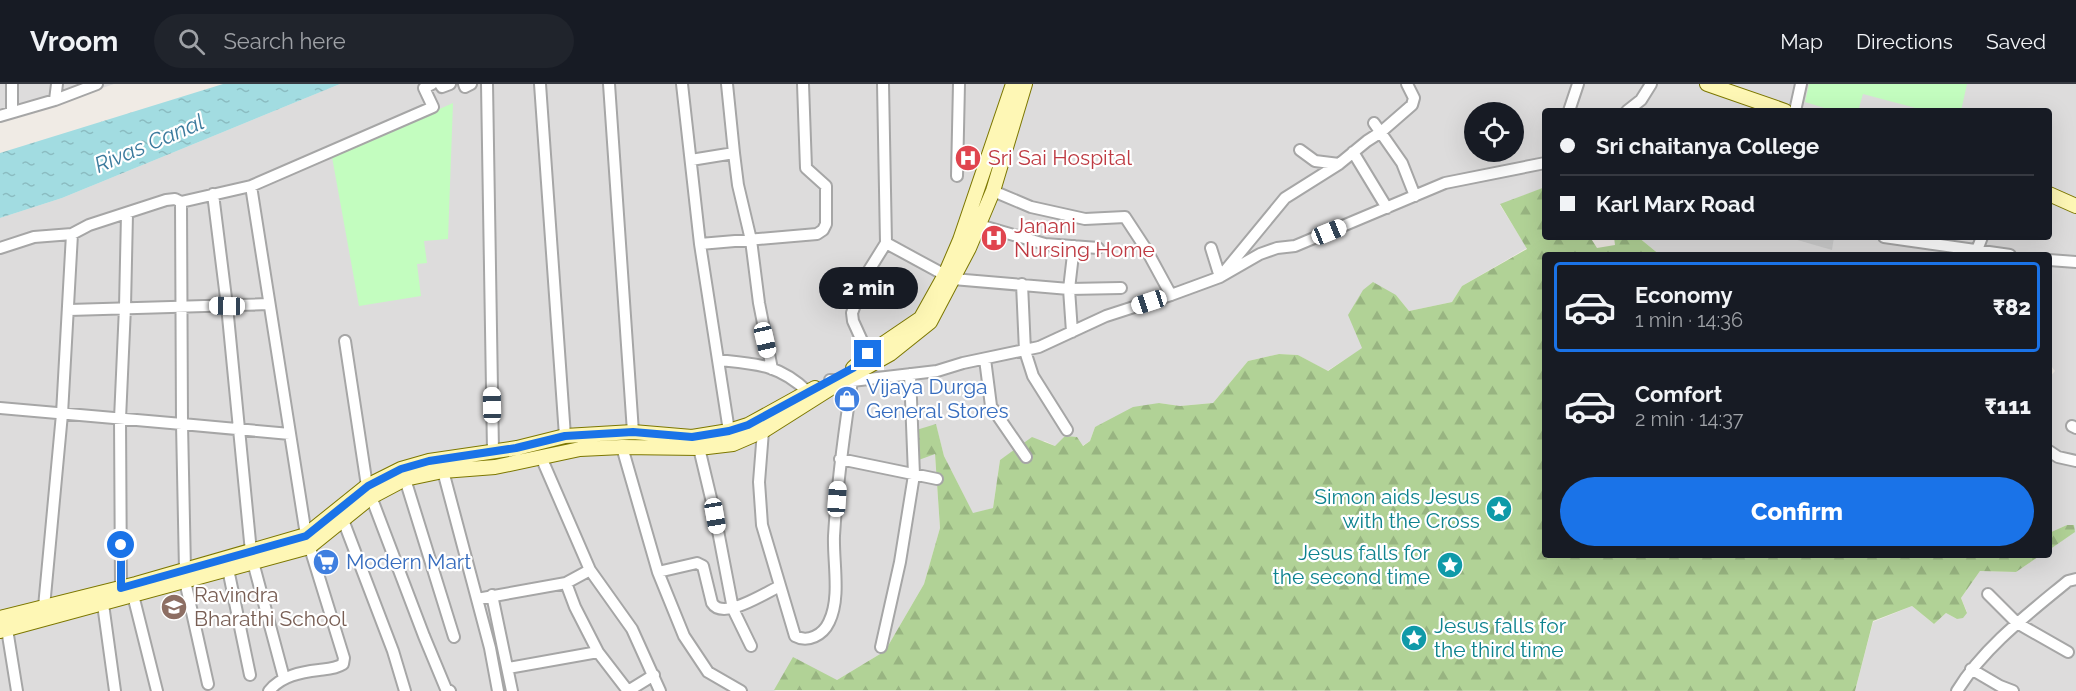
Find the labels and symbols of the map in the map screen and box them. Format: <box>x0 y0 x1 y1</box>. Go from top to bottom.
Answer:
water label: Rivas Canal <box>90 108 208 178</box>
hospital icon: Sri Sai Hospital <box>953 143 983 173</box>
place label: Sri Sai Hospital <box>988 145 1132 170</box>
place label: Janani Nursing Home <box>1014 213 1155 262</box>
car <box>1309 217 1349 247</box>
hospital icon: Janani Nursing Home <box>979 223 1009 253</box>
callout: 2 min <box>818 267 918 309</box>
car <box>1129 288 1169 316</box>
car <box>209 297 245 315</box>
car <box>752 320 778 360</box>
route end <box>854 340 881 367</box>
place label: Vijaya Durga General Stores <box>866 374 1009 423</box>
shop icon: Vijaya Durga General Stores <box>832 384 862 414</box>
car <box>483 387 501 423</box>
car <box>827 480 847 518</box>
place label: Simon aids Jesus with the Cross <box>1314 484 1480 533</box>
place icon: Simon aids Jesus with the Cross <box>1484 494 1514 524</box>
car <box>703 497 727 535</box>
route start <box>107 531 134 558</box>
place label: Jesus falls for the second time <box>1273 540 1431 589</box>
supermarket icon: Modern Mart <box>311 547 341 577</box>
place label: Modern Mart <box>346 549 471 574</box>
place icon: Jesus falls for the second time <box>1435 550 1465 580</box>
place label: Ravindra Bharathi School <box>194 582 347 631</box>
school or university icon: Ravindra Bharathi School <box>159 592 189 622</box>
place label: Jesus falls for the third time <box>1434 613 1567 662</box>
place icon: Jesus falls for the third time <box>1399 623 1429 653</box>

